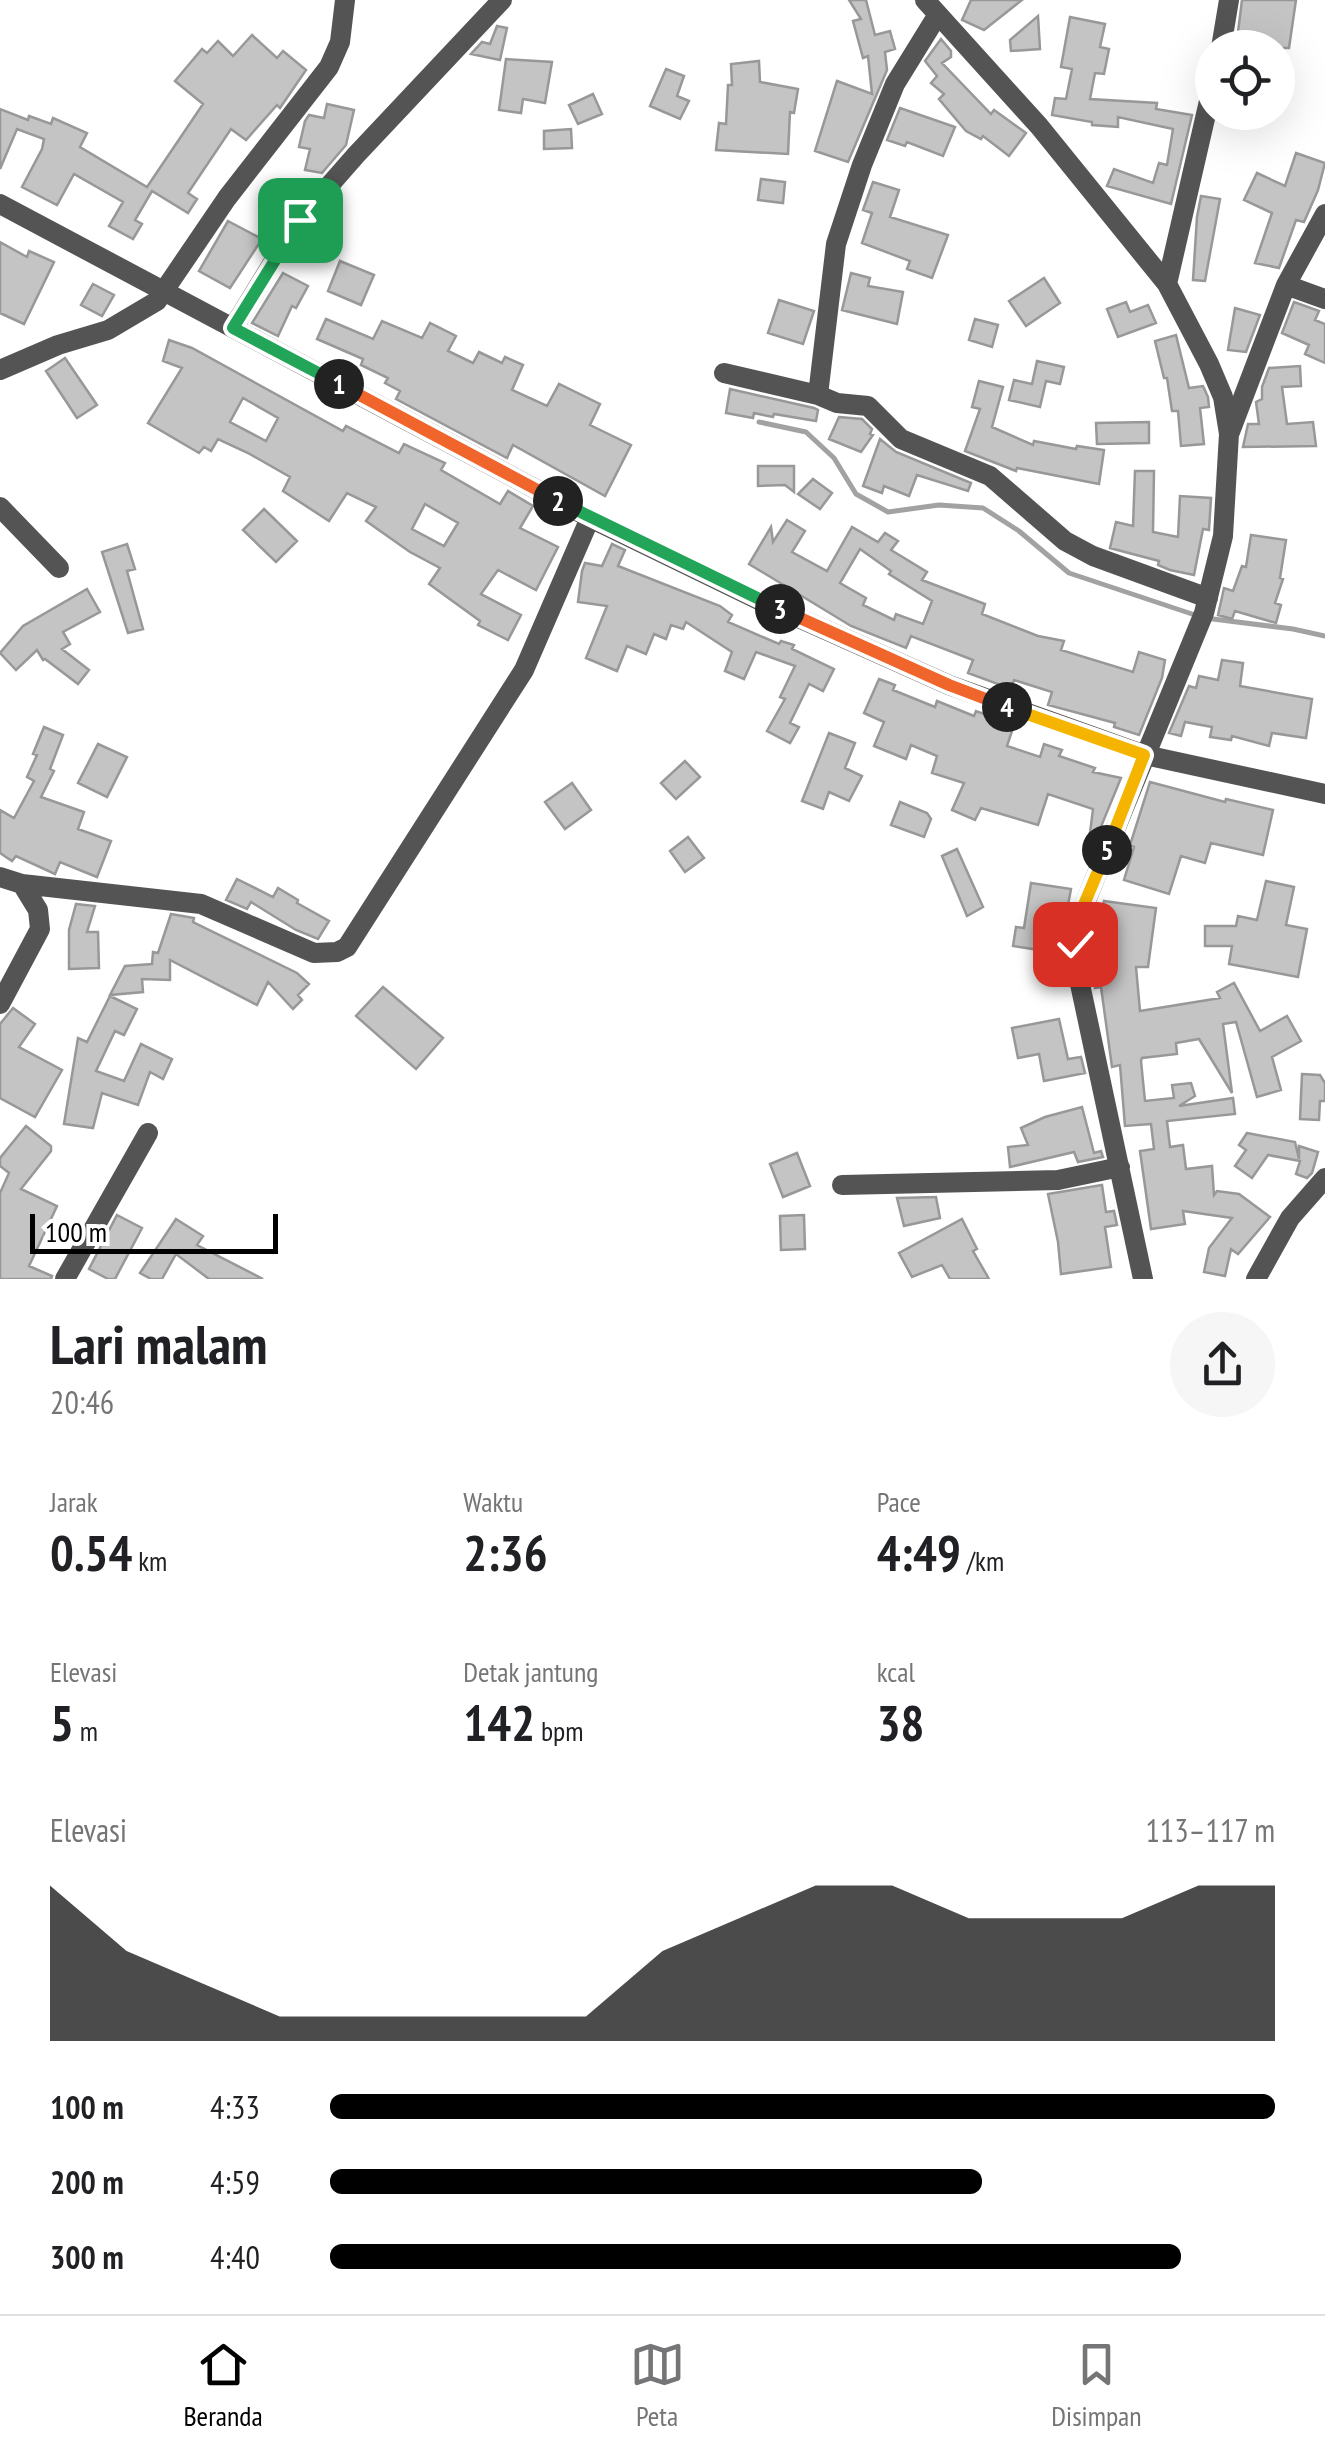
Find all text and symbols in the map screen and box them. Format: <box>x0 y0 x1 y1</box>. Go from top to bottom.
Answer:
map controls <box>1195 30 1295 130</box>
button: locate <box>1195 30 1295 130</box>
pin <box>258 178 343 263</box>
icon: arrive <box>273 193 328 248</box>
pin: 1 <box>314 359 364 409</box>
text: 1 <box>332 365 346 402</box>
pin: 2 <box>533 476 583 526</box>
text: 2 <box>551 482 565 519</box>
pin: 3 <box>755 584 805 634</box>
text: 3 <box>773 590 787 627</box>
pin: 4 <box>982 682 1032 732</box>
text: 4 <box>1000 688 1014 725</box>
pin: 5 <box>1082 825 1132 875</box>
text: 5 <box>1100 831 1114 868</box>
pin <box>1033 902 1118 987</box>
icon: check <box>1048 917 1103 972</box>
scale bar <box>30 1209 278 1254</box>
text: 100 m <box>45 1213 107 1250</box>
text: Lari malam <box>50 1308 268 1379</box>
button: share <box>1170 1312 1275 1417</box>
text: 20:46 <box>50 1381 114 1423</box>
text: Jarak <box>50 1483 98 1520</box>
text: Waktu <box>463 1483 523 1520</box>
text: Pace <box>877 1483 921 1520</box>
text: 0.54 <box>50 1520 132 1585</box>
text: 2:36 <box>463 1520 548 1585</box>
text: 4:49 <box>877 1520 961 1585</box>
text: km <box>132 1542 167 1579</box>
text: /km <box>961 1542 1004 1579</box>
text: Elevasi <box>50 1653 117 1690</box>
text: Detak jantung <box>463 1653 598 1690</box>
text: kcal <box>877 1653 915 1690</box>
text: 5 <box>50 1690 74 1755</box>
text: 142 <box>463 1690 535 1755</box>
text: 38 <box>877 1690 924 1755</box>
text: m <box>74 1712 98 1749</box>
text: bpm <box>535 1712 584 1749</box>
text: Elevasi <box>50 1809 127 1851</box>
text: 113–117 m <box>1145 1809 1275 1851</box>
text: 100 m <box>50 2086 124 2128</box>
text: 4:33 <box>210 2086 260 2128</box>
text: 200 m <box>50 2161 124 2203</box>
text: 4:59 <box>210 2161 260 2203</box>
text: 300 m <box>50 2236 124 2278</box>
text: 4:40 <box>210 2236 260 2278</box>
tab: Beranda <box>183 2337 263 2434</box>
tab: Peta <box>630 2337 685 2434</box>
tab: Disimpan <box>1051 2337 1142 2434</box>

